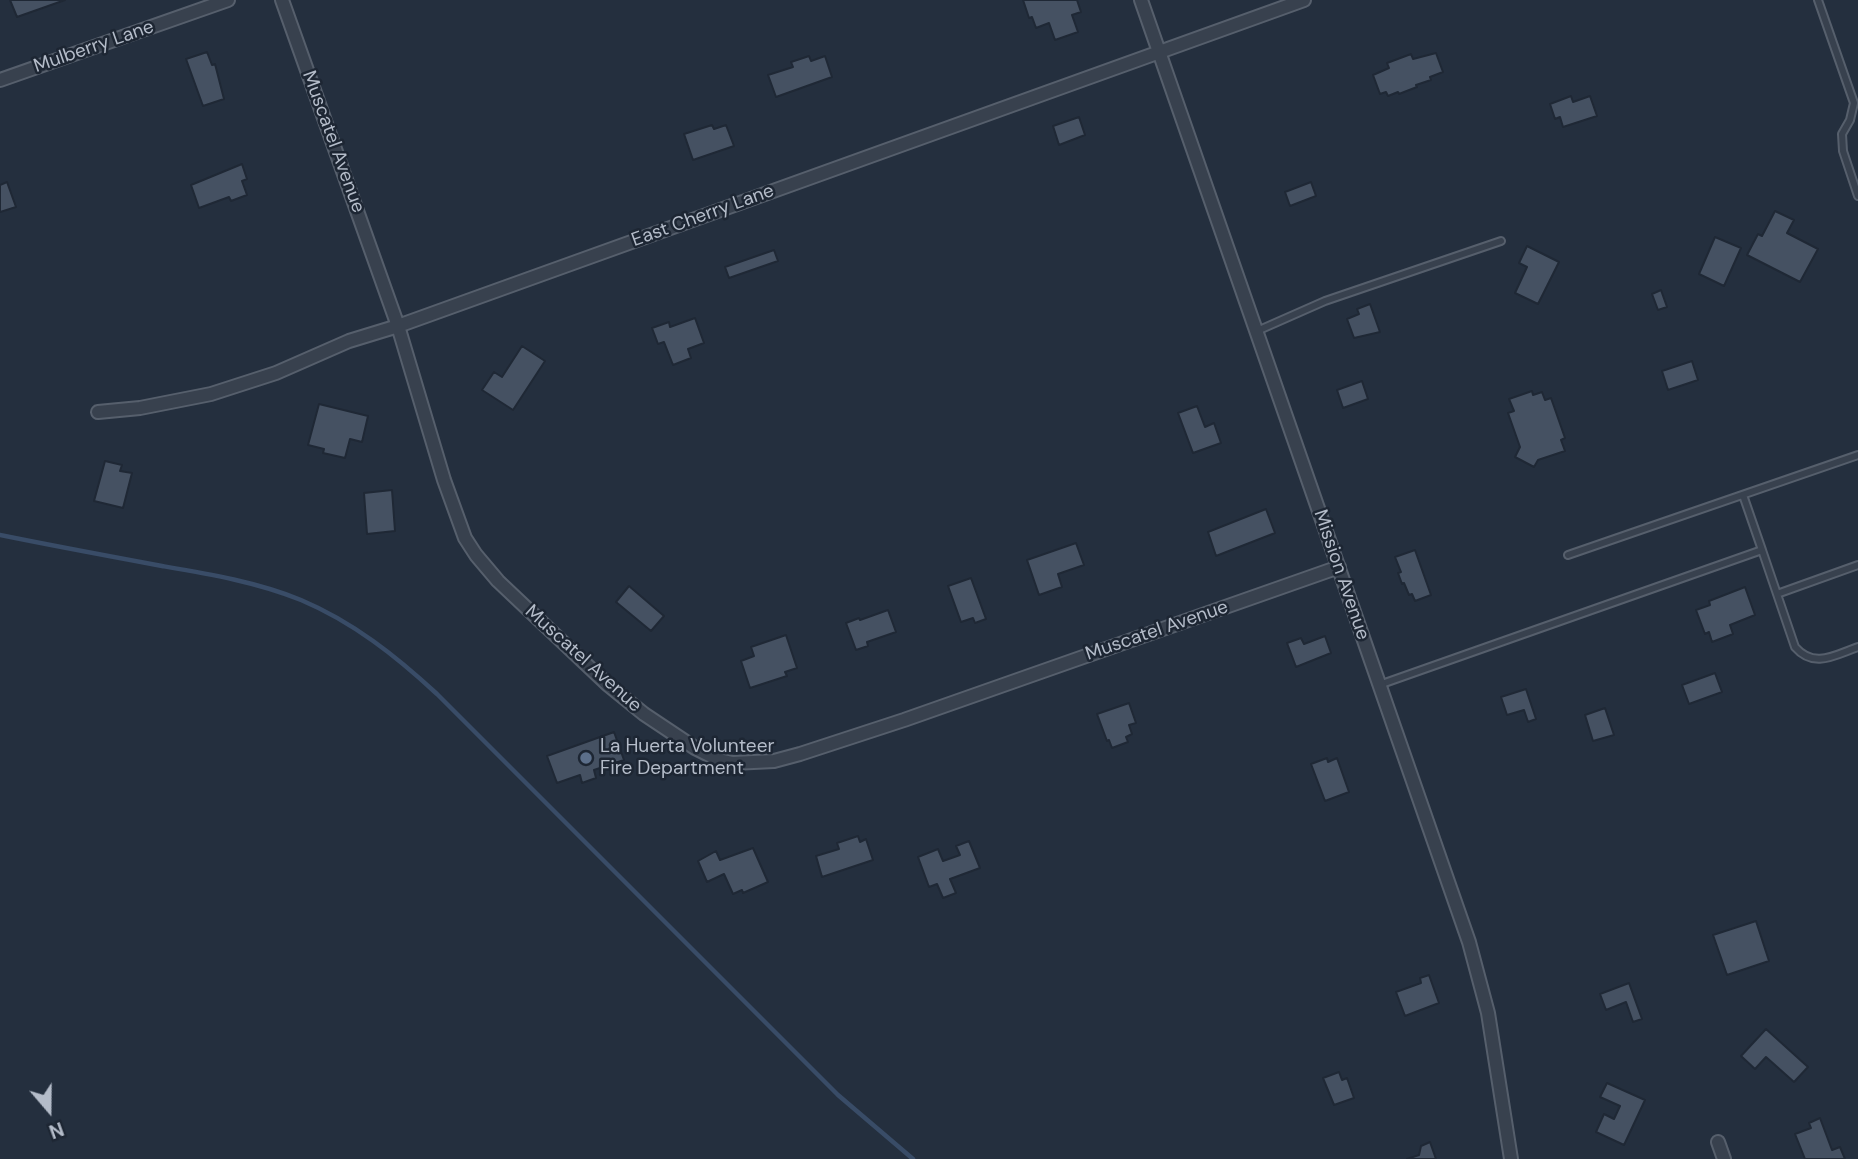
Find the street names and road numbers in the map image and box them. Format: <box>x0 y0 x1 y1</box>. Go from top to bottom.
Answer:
street label: Mulberry Lane <box>31 16 157 78</box>
street label: Muscatel Avenue <box>297 68 369 216</box>
street label: East Cherry Lane <box>629 180 777 252</box>
street label: Mission Avenue <box>1308 507 1374 643</box>
street label: Muscatel Avenue <box>1083 596 1231 666</box>
street label: Muscatel Avenue <box>520 601 646 717</box>

